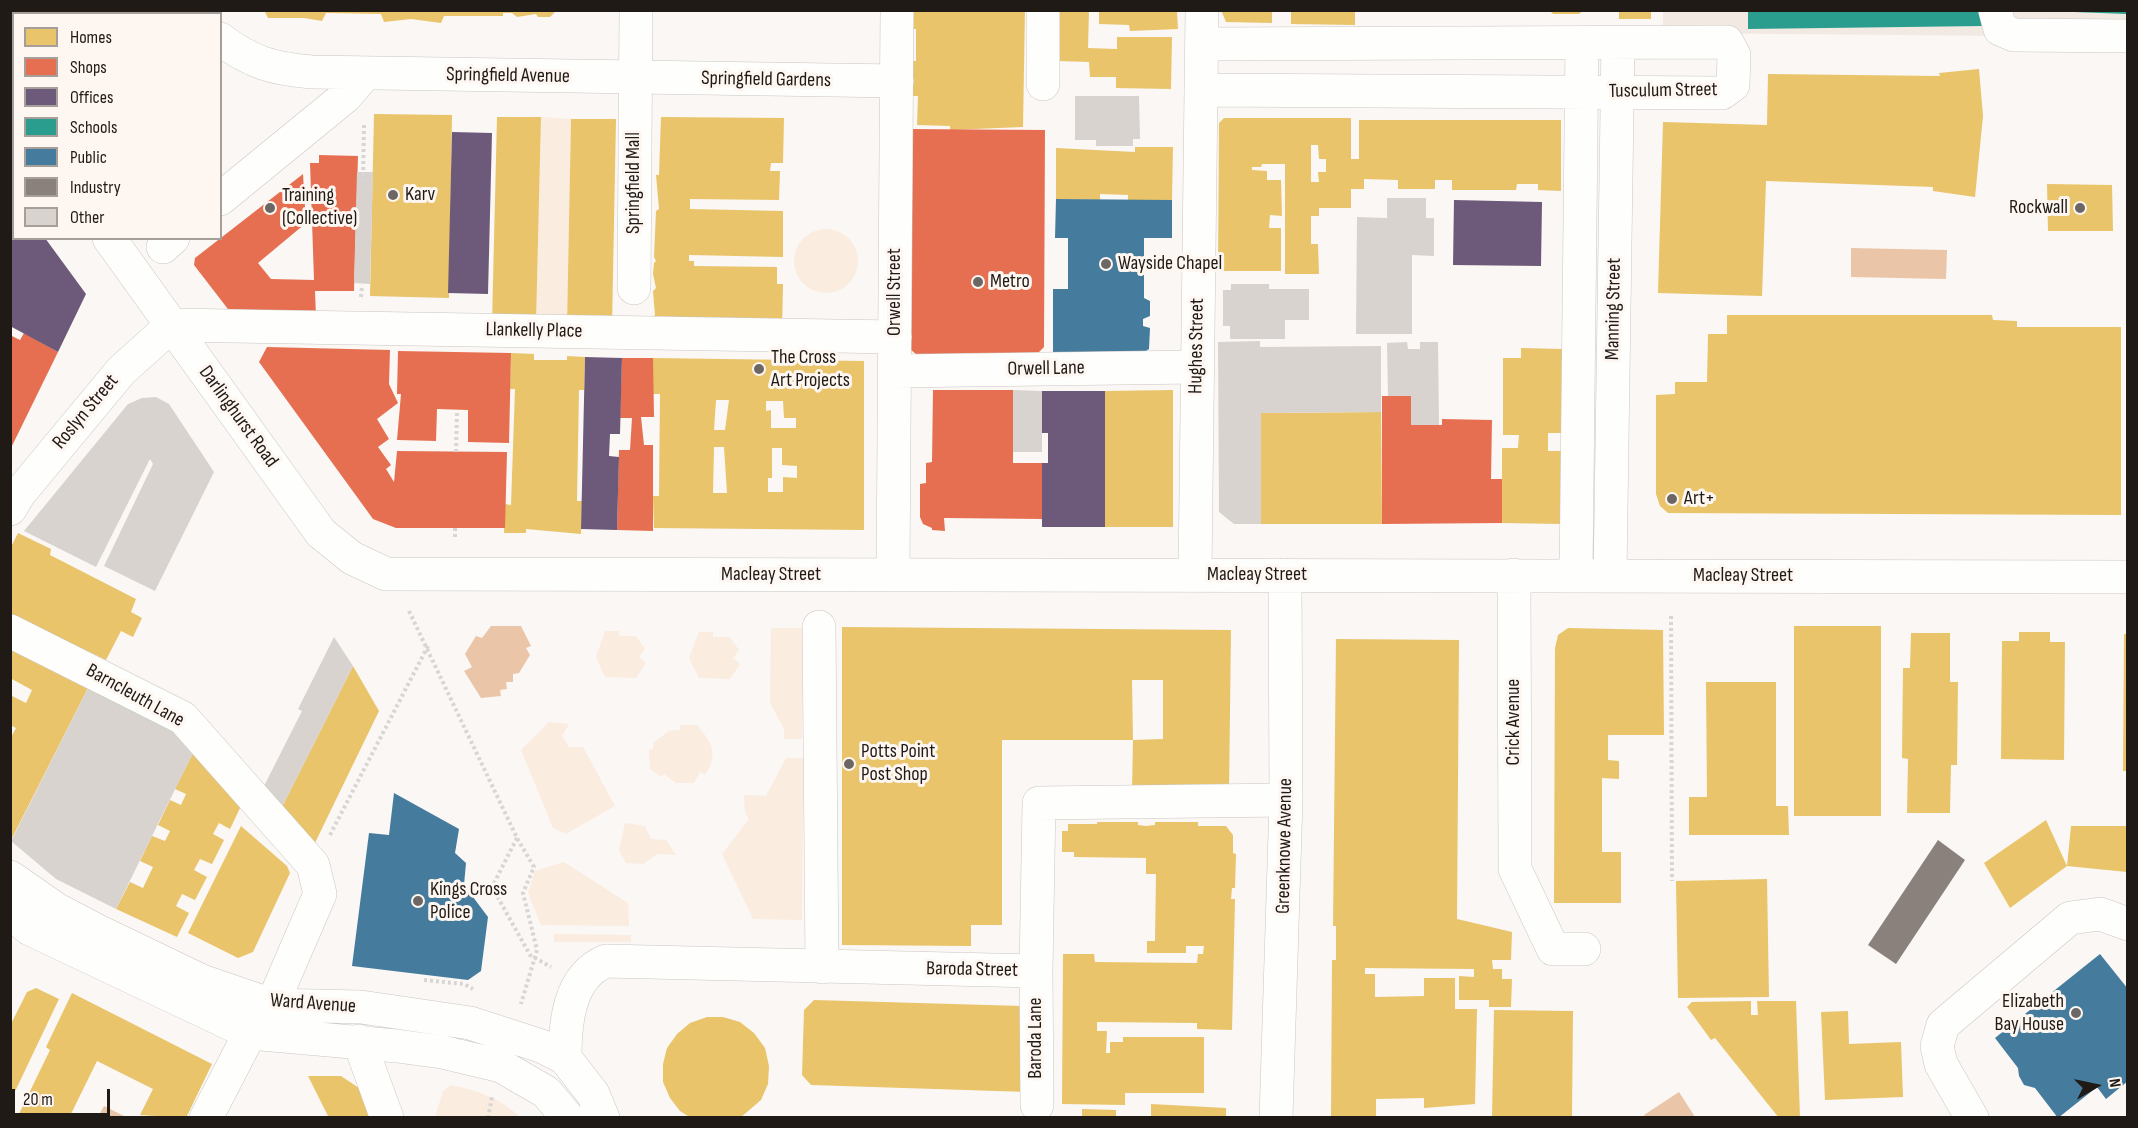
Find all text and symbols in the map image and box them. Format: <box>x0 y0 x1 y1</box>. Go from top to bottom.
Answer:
legend <box>12 12 222 240</box>
text: Homes <box>70 27 112 48</box>
text: Shops <box>70 57 107 78</box>
street label: Springfield Avenue <box>446 63 570 89</box>
street label: Springfield Gardens <box>701 67 831 93</box>
street label: Tusculum Street <box>1608 78 1718 104</box>
text: Offices <box>70 87 113 108</box>
text: Schools <box>70 117 117 138</box>
street label: Springfield Mall <box>622 132 646 234</box>
text: Public <box>70 147 107 168</box>
text: Industry <box>70 177 121 198</box>
place label: Karv <box>405 183 435 207</box>
place label: Training (Collective) <box>282 184 357 231</box>
marker: Karv <box>386 188 400 202</box>
place label: Rockwall <box>2009 196 2068 220</box>
marker: Training (Collective) <box>263 201 277 215</box>
marker: Rockwall <box>2073 201 2087 215</box>
text: Other <box>70 207 104 228</box>
street label: Orwell Street <box>883 248 907 336</box>
place label: Wayside Chapel <box>1118 252 1222 276</box>
marker: Wayside Chapel <box>1099 257 1113 271</box>
street label: Manning Street <box>1601 258 1627 360</box>
place label: Metro <box>990 270 1030 294</box>
marker: Metro <box>971 275 985 289</box>
street label: Hughes Street <box>1184 298 1210 394</box>
street label: Llankelly Place <box>485 318 583 344</box>
place label: The Cross Art Projects <box>771 346 850 393</box>
street label: Orwell Lane <box>1007 356 1085 382</box>
street label: Darlinghurst Road <box>193 362 283 472</box>
marker: The Cross Art Projects <box>752 362 766 376</box>
street label: Roslyn Street <box>48 370 124 454</box>
place label: Art+ <box>1684 487 1715 511</box>
marker: Art+ <box>1665 492 1679 506</box>
street label: Macleay Street <box>721 563 821 587</box>
street label: Macleay Street <box>1207 563 1307 587</box>
street label: Macleay Street <box>1693 564 1793 588</box>
street label: Barncleuth Lane <box>82 659 188 733</box>
street label: Crick Avenue <box>1502 679 1526 765</box>
place label: Potts Point Post Shop <box>861 740 935 787</box>
marker: Potts Point Post Shop <box>842 757 856 771</box>
street label: Greenknowe Avenue <box>1272 778 1298 914</box>
place label: Kings Cross Police <box>430 878 507 925</box>
marker: Kings Cross Police <box>411 894 425 908</box>
street label: Baroda Street <box>926 957 1018 983</box>
street label: Ward Avenue <box>269 989 357 1019</box>
place label: Elizabeth Bay House <box>1995 990 2064 1037</box>
street label: Baroda Lane <box>1024 997 1048 1079</box>
marker: Elizabeth Bay House <box>2069 1006 2083 1020</box>
north arrow <box>2066 1056 2126 1116</box>
scale bar <box>15 1077 112 1115</box>
text: N <box>2104 1077 2124 1089</box>
text: 20 m <box>23 1089 53 1110</box>

